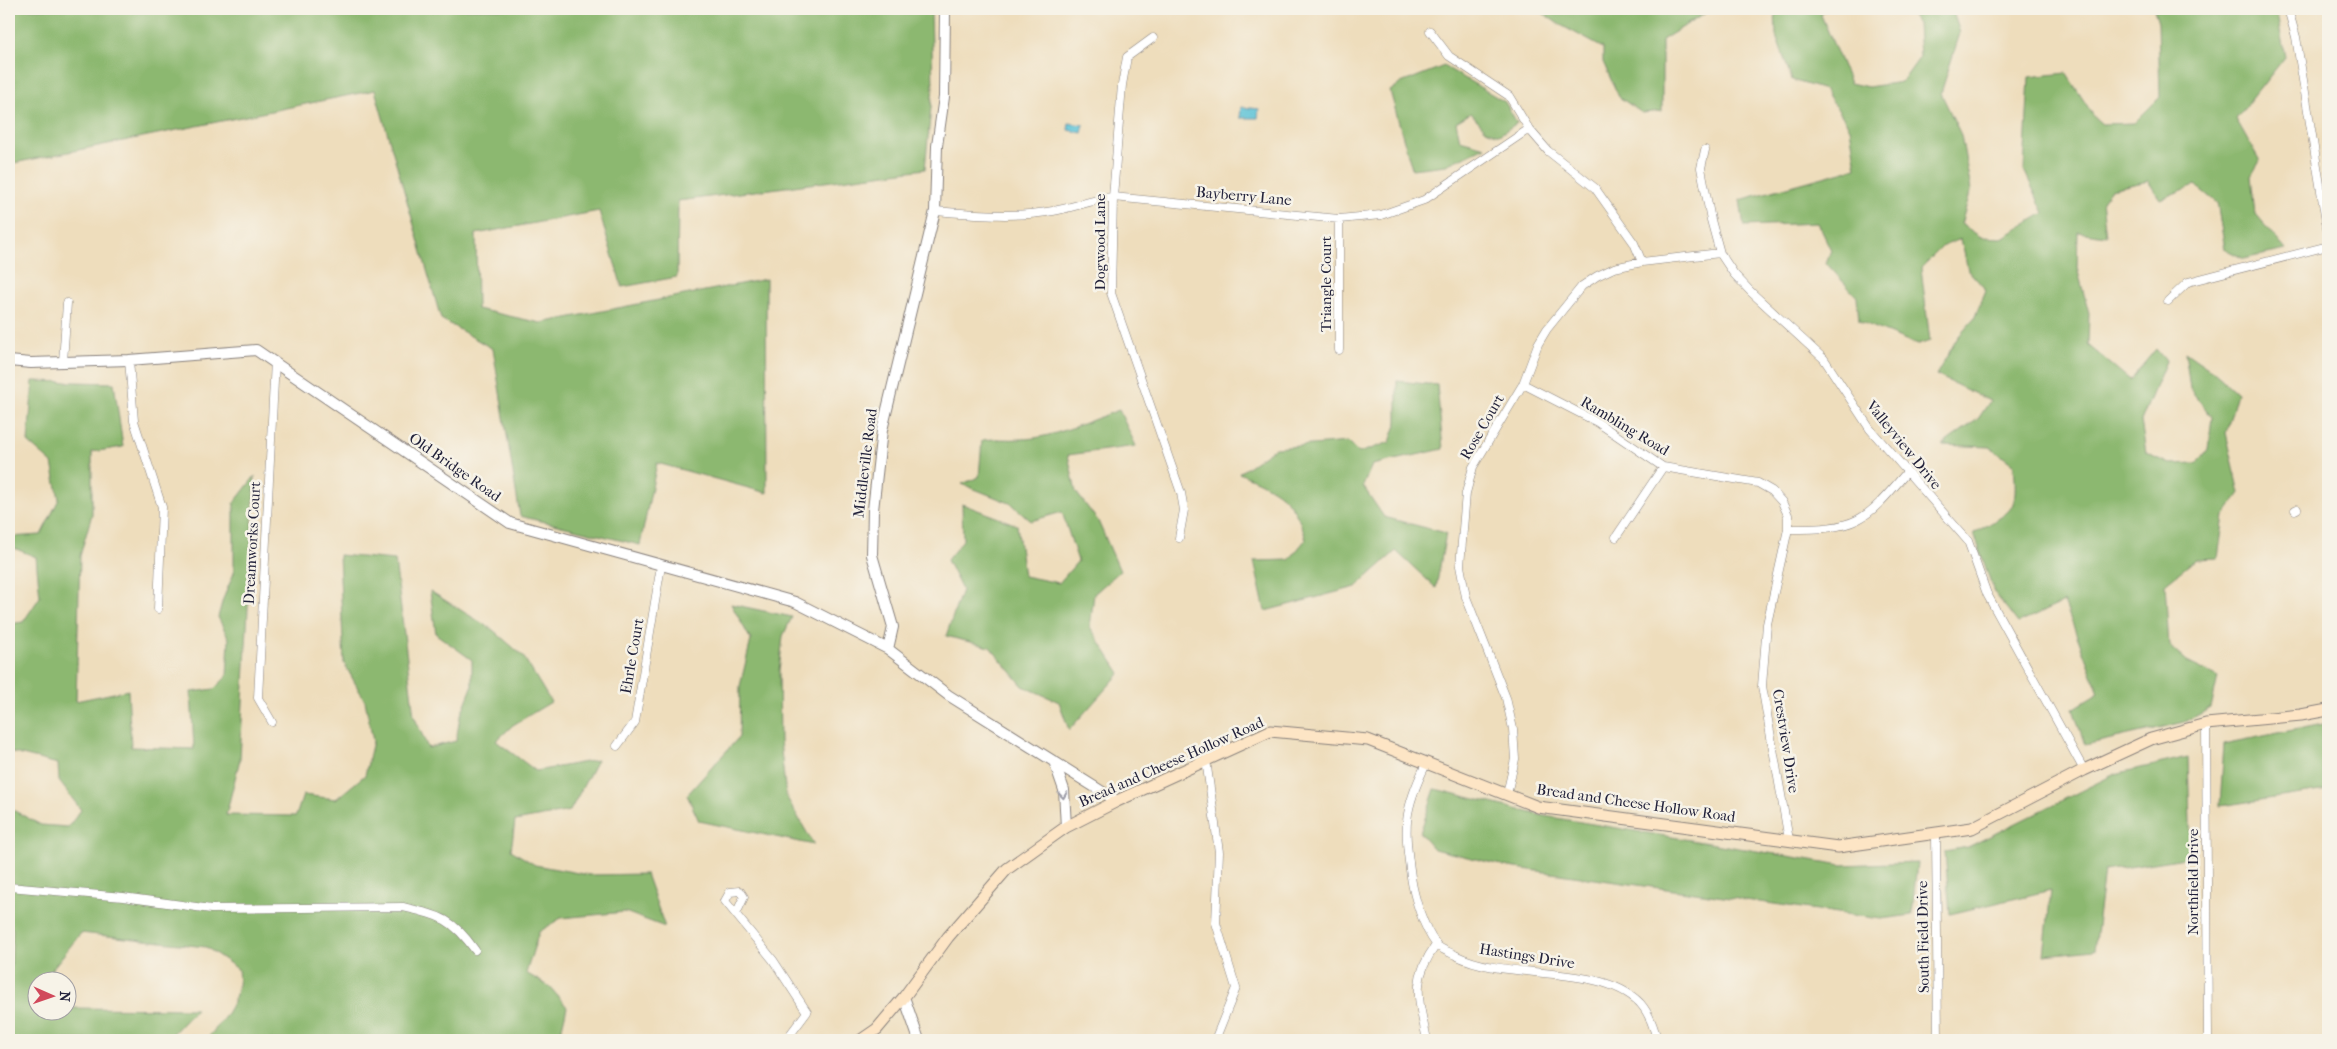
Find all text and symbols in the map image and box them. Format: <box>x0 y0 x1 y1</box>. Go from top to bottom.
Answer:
street label: Bayberry Lane <box>1196 183 1293 209</box>
street label: Dogwood Lane <box>1091 193 1109 290</box>
street label: Triangle Court <box>1317 235 1335 332</box>
street label: Rose Court <box>1456 391 1508 463</box>
street label: Rambling Road <box>1577 393 1673 460</box>
street label: Valleyview Drive <box>1862 396 1946 494</box>
street label: Middleville Road <box>849 407 881 519</box>
street label: Old Bridge Road <box>406 429 505 506</box>
street label: Dreamworks Court <box>240 480 264 605</box>
street label: Ehrle Court <box>617 616 648 695</box>
street label: Crestview Drive <box>1769 688 1803 795</box>
street label: Bread and Cheese Hollow Road <box>1076 713 1267 811</box>
street label: Bread and Cheese Hollow Road <box>1535 780 1737 826</box>
one-way arrow <box>1057 791 1068 799</box>
street label: Northfield Drive <box>2184 828 2202 935</box>
street label: South Field Drive <box>1913 880 1933 993</box>
street label: Hastings Drive <box>1478 940 1577 973</box>
north arrow <box>28 972 78 1022</box>
text: N <box>56 991 73 1002</box>

